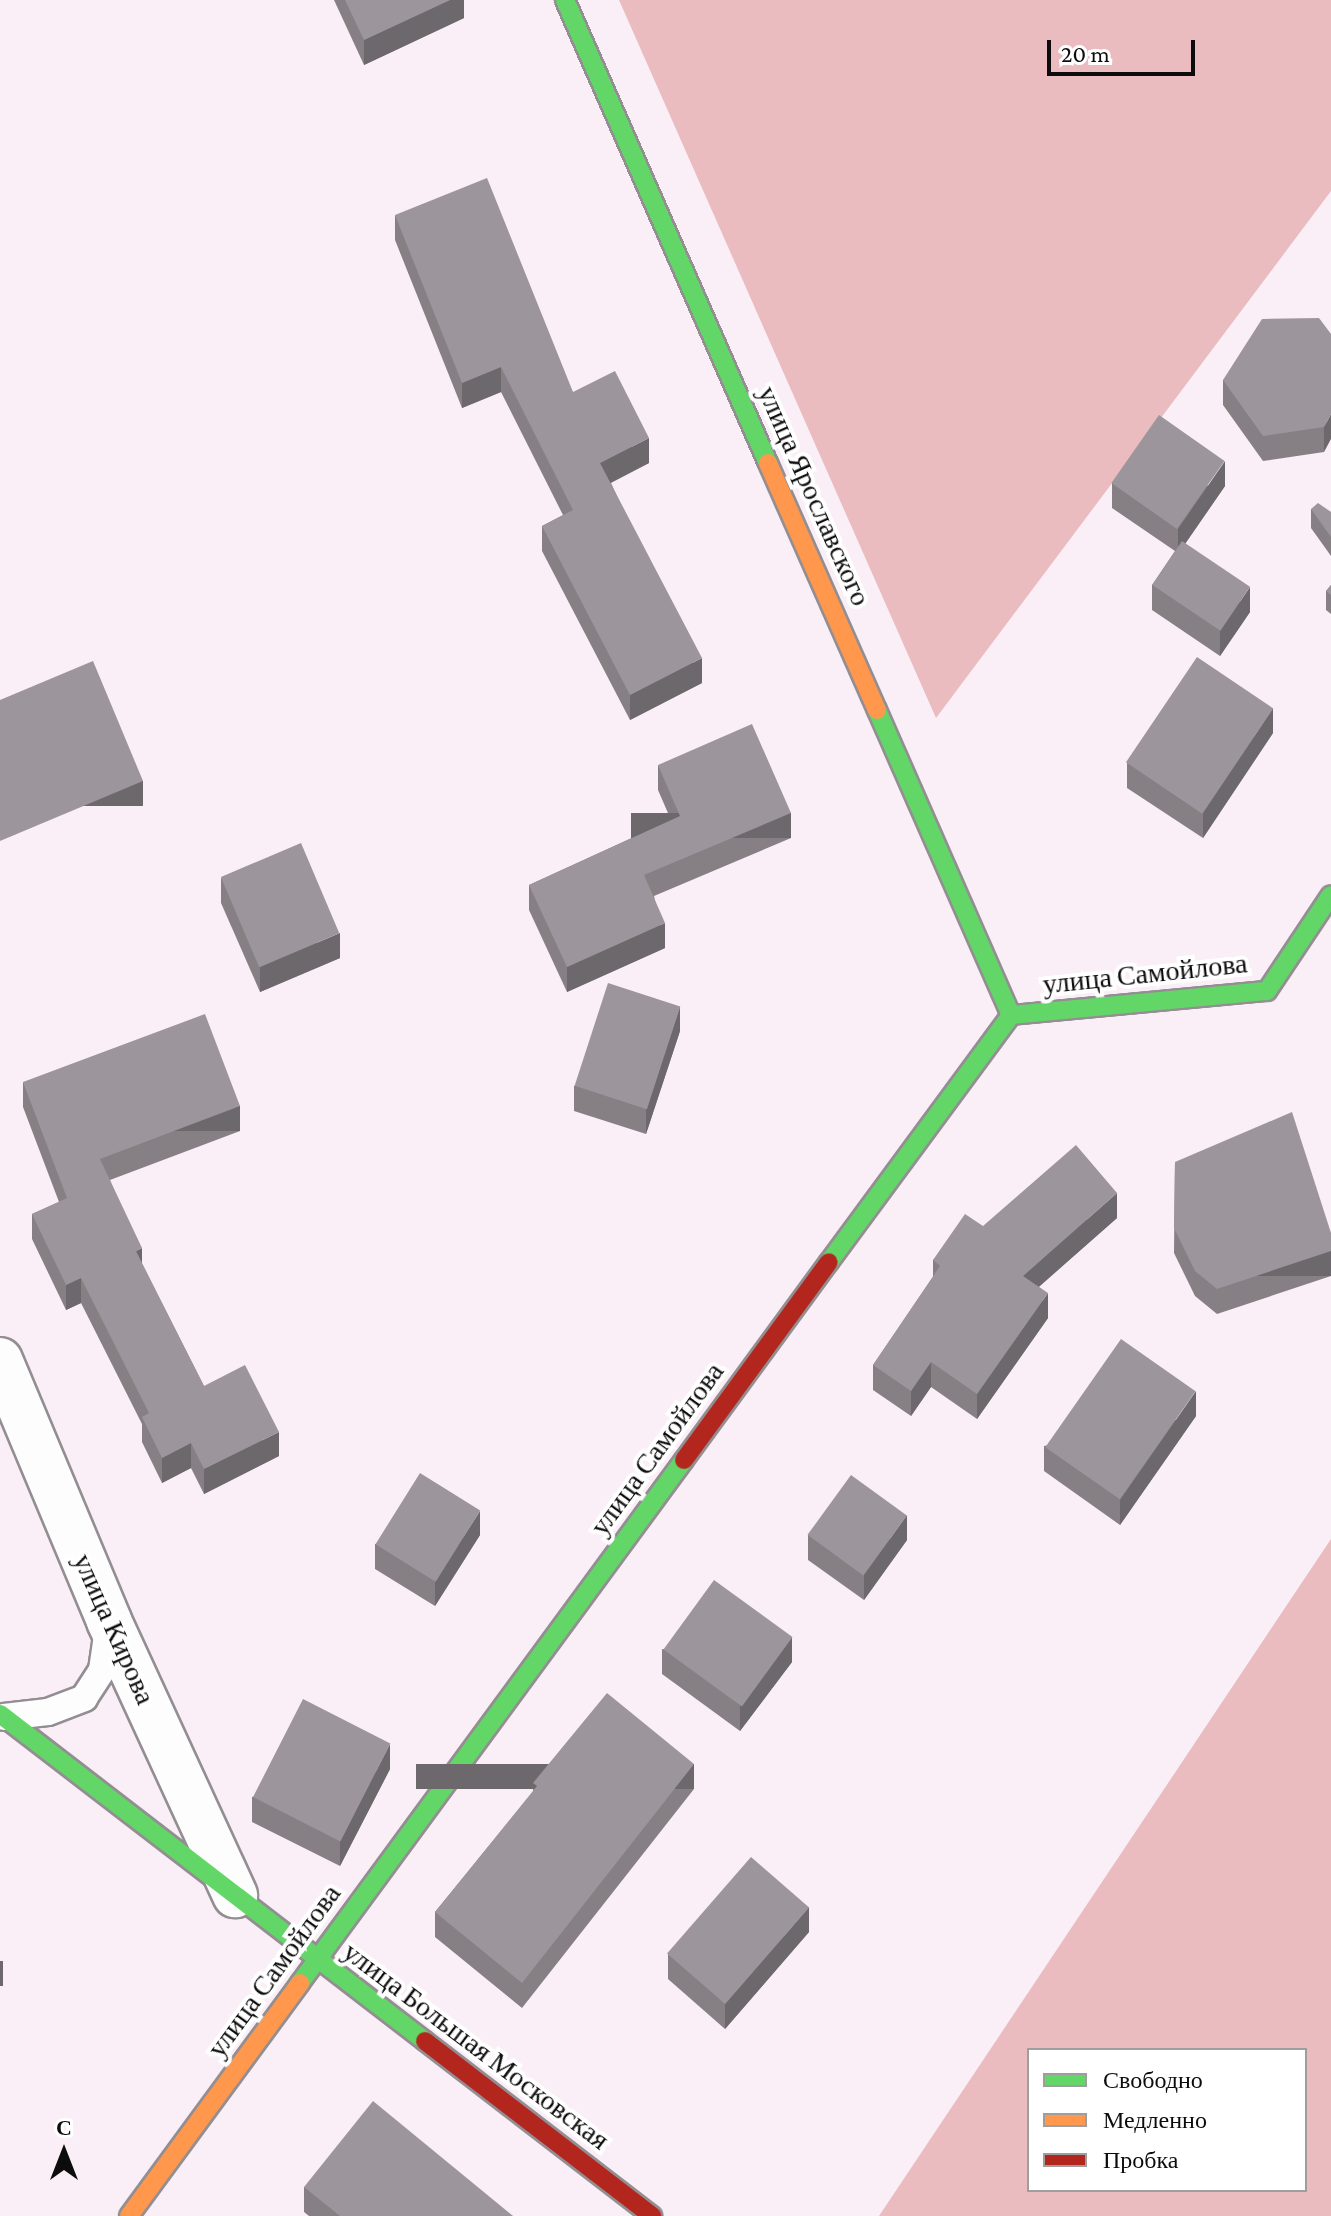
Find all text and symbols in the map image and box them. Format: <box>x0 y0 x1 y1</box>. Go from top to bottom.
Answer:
scale bar <box>1051 24 1199 74</box>
text: 20 m <box>1061 40 1110 67</box>
street label: улица Ярославского <box>750 381 878 611</box>
street label: улица Самойлова <box>1041 947 1249 1001</box>
street label: улица Самойлова <box>583 1356 731 1542</box>
street label: улица Кирова <box>66 1548 162 1710</box>
street label: улица Самойлова <box>200 1878 348 2064</box>
street label: улица Большая Московская <box>336 1935 616 2157</box>
legend <box>1027 2048 1307 2192</box>
text: Свободно <box>1103 2066 1203 2093</box>
text: Медленно <box>1103 2106 1207 2133</box>
north arrow <box>24 2112 104 2192</box>
text: С <box>56 2115 72 2140</box>
text: Пробка <box>1103 2146 1179 2173</box>

